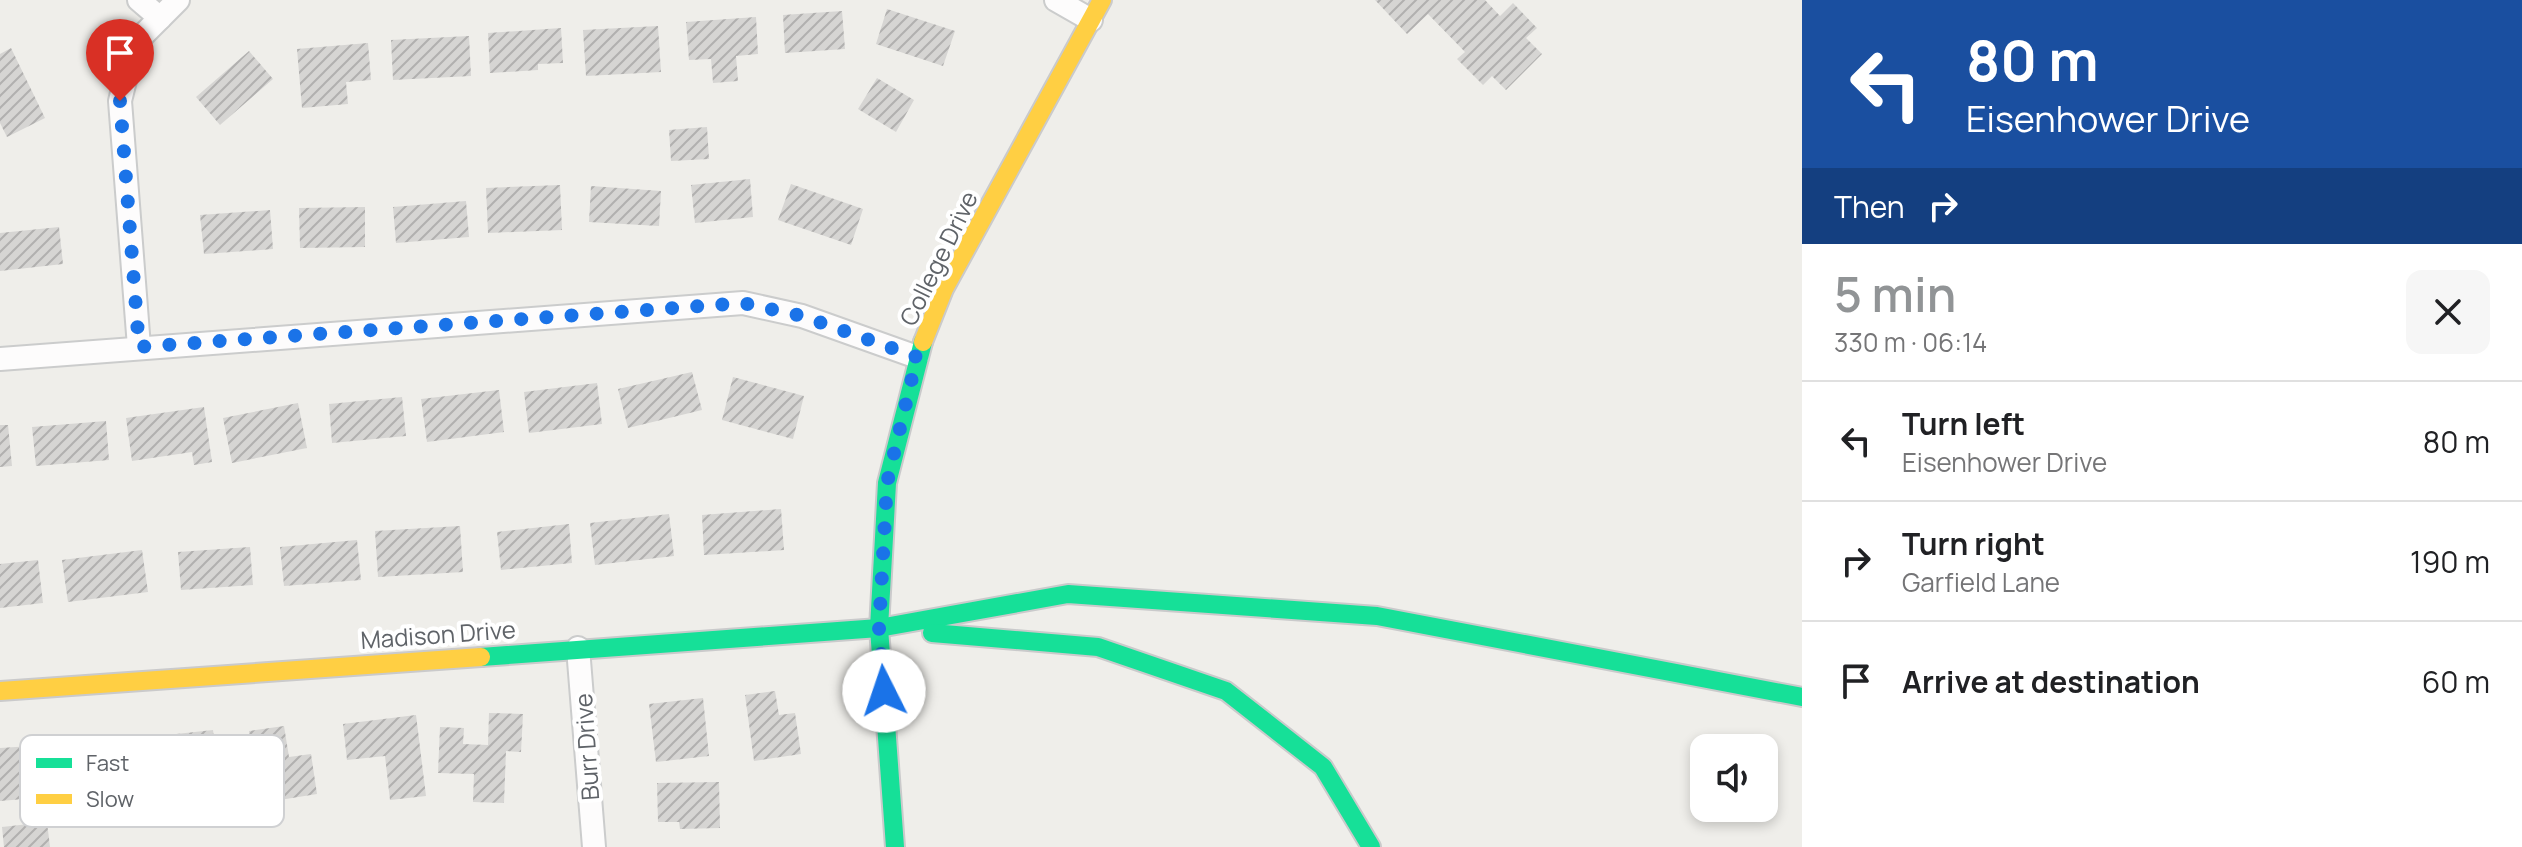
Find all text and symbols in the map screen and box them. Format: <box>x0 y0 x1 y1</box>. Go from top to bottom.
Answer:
pin <box>86 19 154 101</box>
text: 80 m <box>1966 21 2099 98</box>
icon: arrive <box>98 31 142 75</box>
icon: left <box>1834 32 1938 136</box>
text: Eisenhower Drive <box>1966 94 2250 143</box>
icon: right <box>1921 184 1965 228</box>
street label: College Drive <box>891 185 985 331</box>
text: Then <box>1834 186 1905 227</box>
text: 5 min <box>1834 261 1956 326</box>
button: close <box>2406 270 2490 354</box>
text: 330 m · 06:14 <box>1834 324 1987 360</box>
text: Turn left <box>1902 403 2025 444</box>
icon: left <box>1834 419 1878 463</box>
text: 80 m <box>2423 421 2490 462</box>
text: Eisenhower Drive <box>1902 444 2107 480</box>
text: Turn right <box>1902 523 2045 564</box>
icon: right <box>1834 539 1878 583</box>
text: 190 m <box>2410 541 2490 582</box>
text: Garfield Lane <box>1902 564 2060 600</box>
street label: Madison Drive <box>359 612 517 656</box>
position arrow <box>842 649 926 733</box>
icon: arrive <box>1834 659 1878 703</box>
text: Arrive at destination <box>1902 661 2200 702</box>
text: 60 m <box>2422 661 2490 702</box>
street label: Burr Drive <box>566 692 606 802</box>
map controls <box>1690 734 1778 822</box>
button: sound <box>1690 734 1778 822</box>
legend <box>20 735 284 827</box>
text: Fast <box>86 748 129 778</box>
text: Slow <box>86 784 134 814</box>

